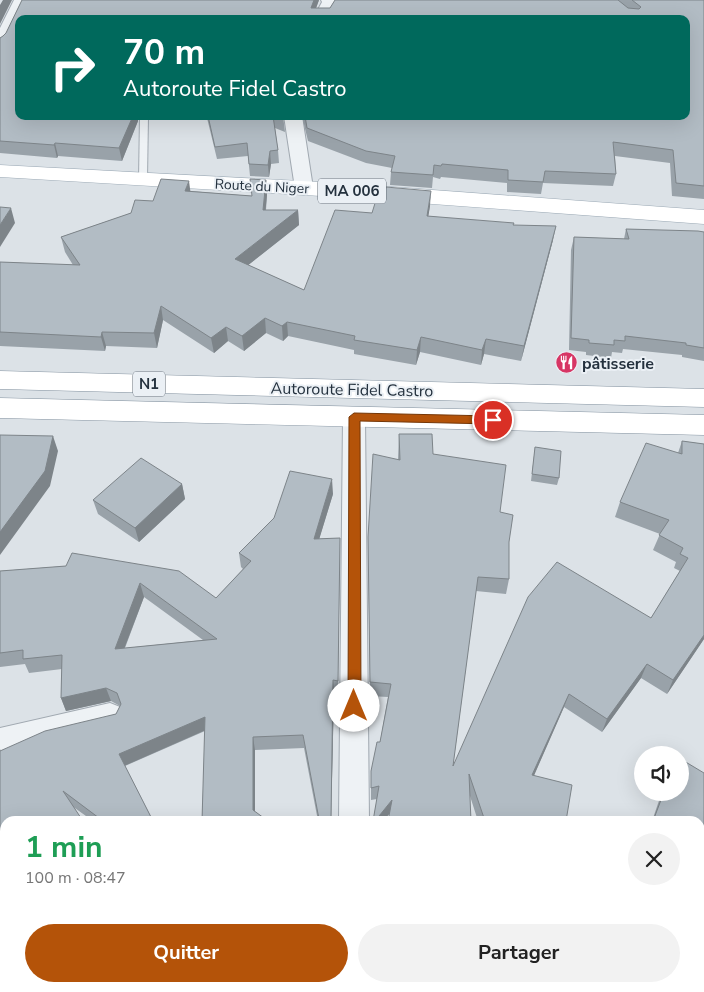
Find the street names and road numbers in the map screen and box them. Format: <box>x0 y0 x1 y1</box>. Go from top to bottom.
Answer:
street label: Route du Niger <box>214 175 310 198</box>
road number: MA 006 <box>318 178 386 204</box>
road number: N1 <box>133 372 165 396</box>
street label: Autoroute Fidel Castro <box>271 378 434 402</box>

